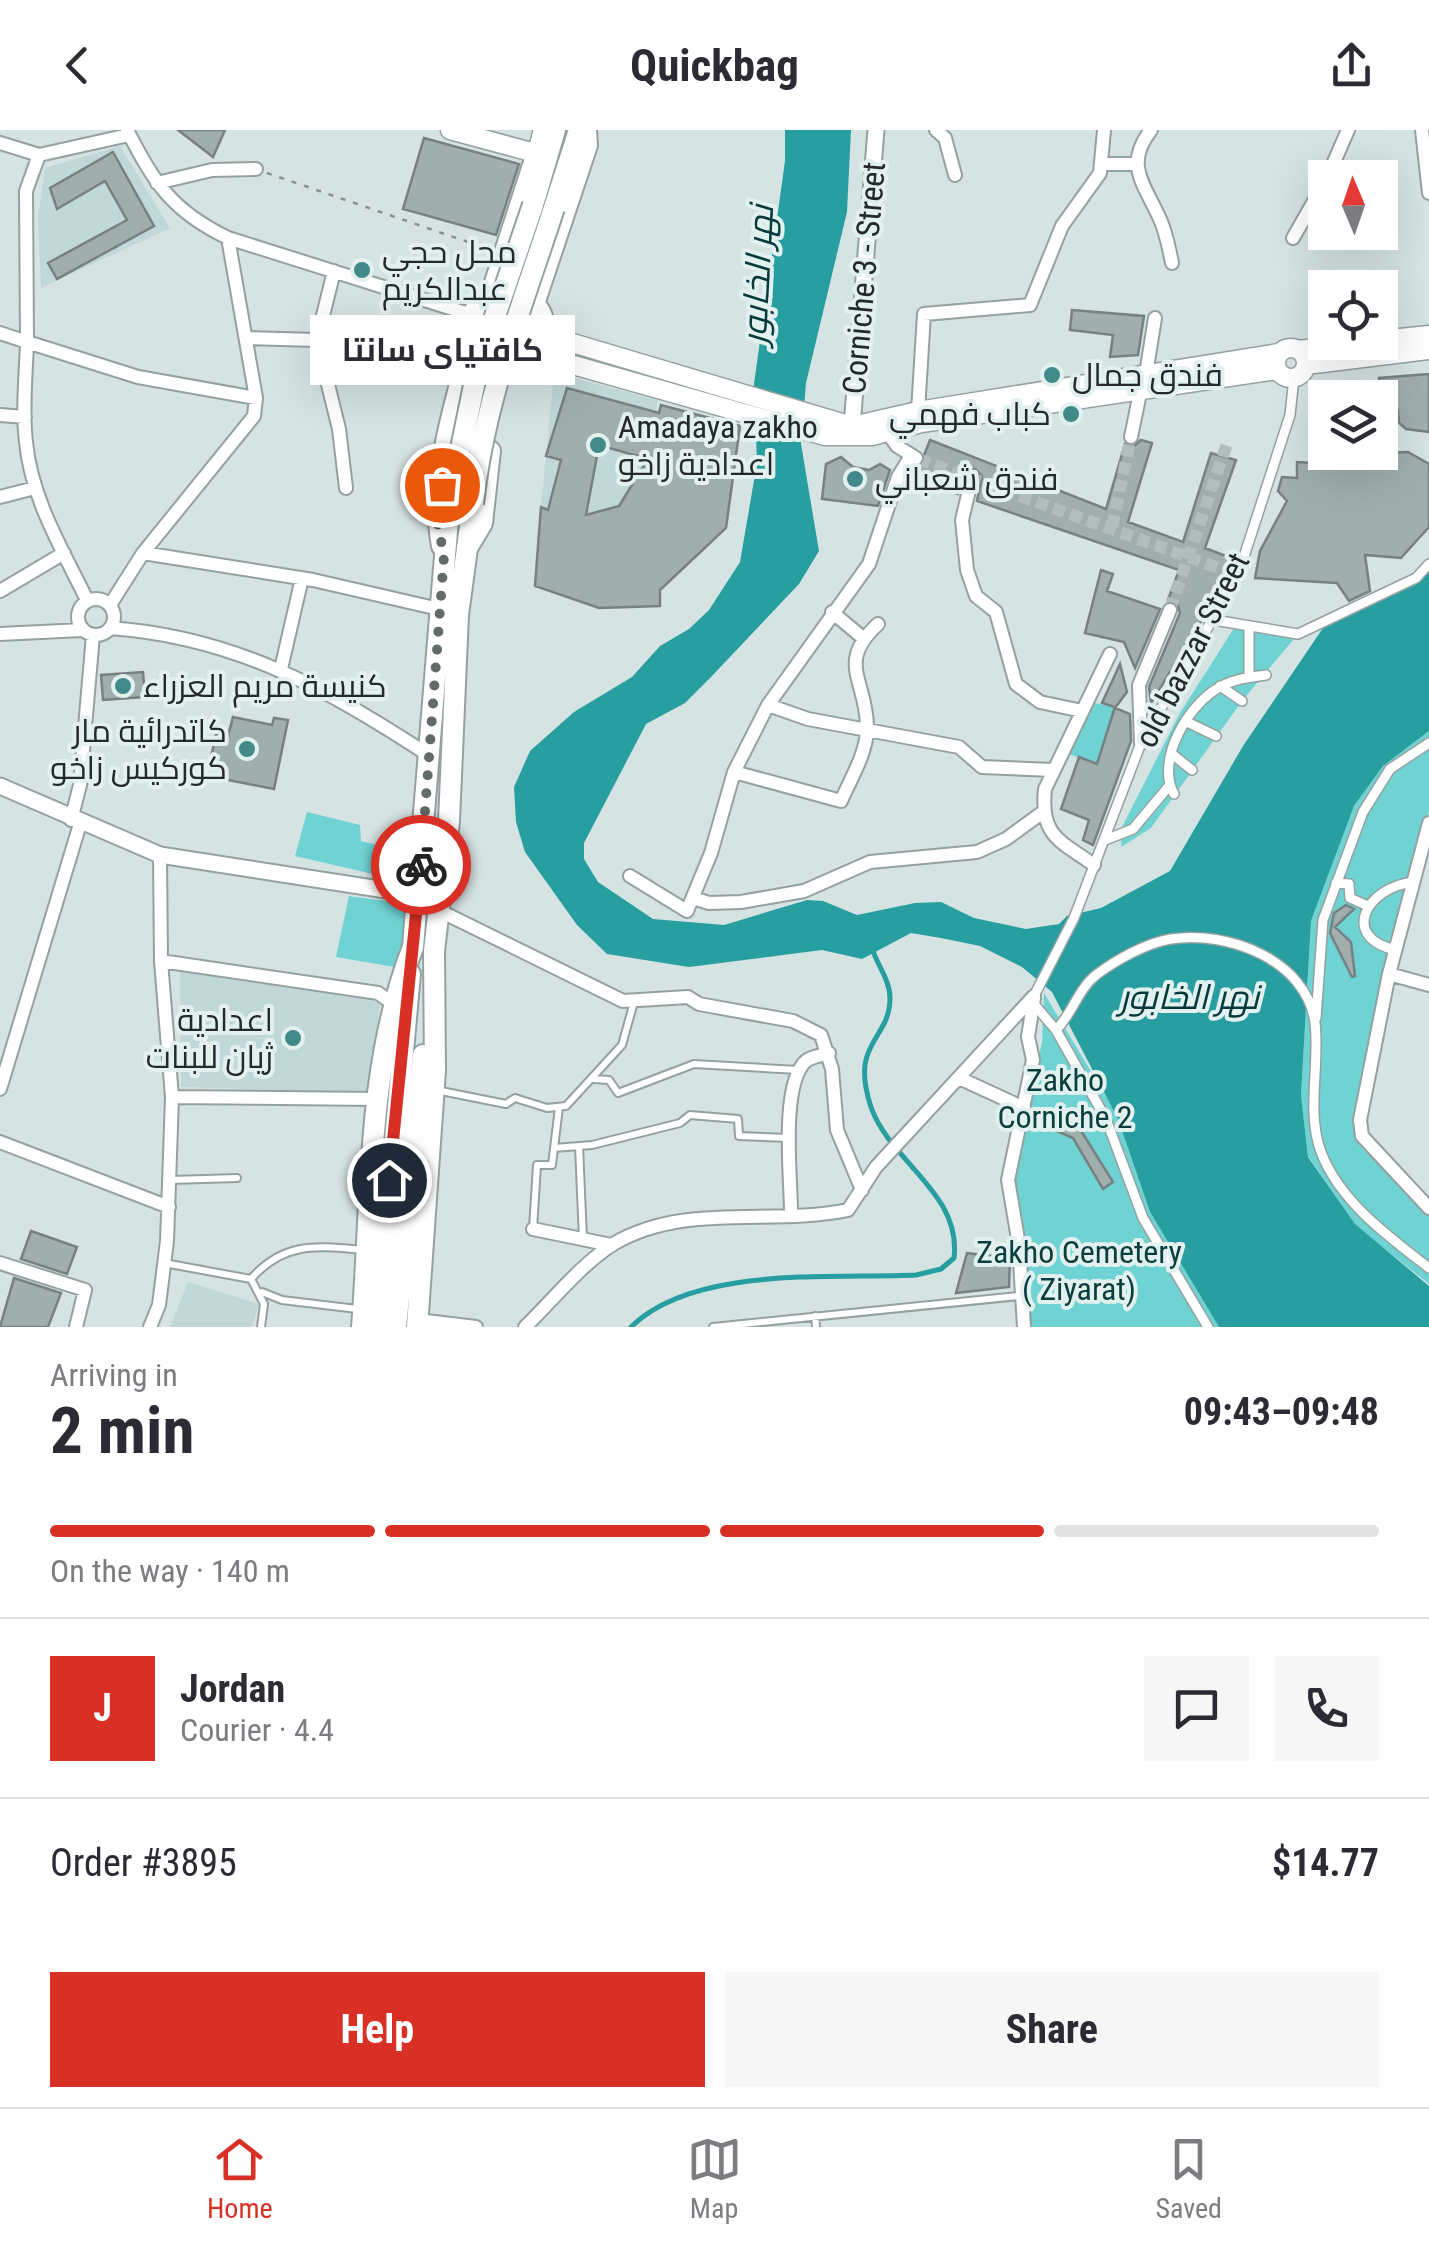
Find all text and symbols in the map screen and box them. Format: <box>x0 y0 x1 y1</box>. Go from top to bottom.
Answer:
icon: back <box>50 38 105 93</box>
icon: share <box>1324 38 1379 93</box>
text: Quickbag <box>630 39 799 92</box>
street label: Corniche 3 - Street <box>835 160 893 396</box>
north arrow <box>1308 160 1398 250</box>
map controls <box>1308 160 1398 470</box>
water label: نهر الخابور <box>734 200 782 350</box>
place label: محل حجي عبدالكريم <box>382 233 517 311</box>
marker: محل حجي عبدالكريم <box>351 259 373 281</box>
button: locate <box>1308 270 1398 360</box>
callout: کافتیای سانتا <box>310 315 574 385</box>
text: کافتیای سانتا <box>342 331 543 369</box>
place label: فندق جمال <box>1072 356 1223 395</box>
marker: فندق جمال <box>1041 364 1063 386</box>
button: layers <box>1308 380 1398 470</box>
place label: كباب فهمي <box>889 395 1051 439</box>
marker: كباب فهمي <box>1060 403 1082 425</box>
place label: Amadaya zakho اعدادية زاخو <box>618 408 818 483</box>
marker: Amadaya zakho اعدادية زاخو <box>587 434 609 456</box>
pin <box>400 443 485 528</box>
icon: bag <box>415 458 470 513</box>
place label: فندق شعباني <box>875 460 1058 504</box>
marker: فندق شعباني <box>844 468 866 490</box>
street label: old bazzar Street <box>1127 546 1257 754</box>
place label: كنيسة مريم العزراء <box>143 667 387 708</box>
marker: كنيسة مريم العزراء <box>112 675 134 697</box>
place label: كاتدرائية مار كوركيس زاخو <box>50 712 227 787</box>
marker: كاتدرائية مار كوركيس زاخو <box>236 738 258 760</box>
courier <box>371 815 471 915</box>
icon: bike <box>394 838 449 893</box>
water label: نهر الخابور <box>1115 977 1263 1018</box>
place label: اعدادية ژیان للبنات <box>146 1001 274 1076</box>
marker: اعدادية ژیان للبنات <box>282 1027 304 1049</box>
park label: Zakho Corniche 2 <box>997 1061 1133 1136</box>
pin <box>347 1138 432 1223</box>
icon: home <box>362 1153 417 1208</box>
park label: Zakho Cemetery ( Ziyarat) <box>976 1233 1182 1308</box>
text: Arriving in <box>50 1356 178 1394</box>
text: 09:43–09:48 <box>1184 1390 1379 1434</box>
text: 2 min <box>50 1393 194 1469</box>
text: On the way · 140 m <box>50 1552 290 1590</box>
button: chat <box>1144 1656 1249 1761</box>
button: phone <box>1274 1656 1379 1761</box>
text: Jordan <box>180 1667 285 1711</box>
text: J <box>93 1686 112 1730</box>
text: Courier · 4.4 <box>180 1711 334 1749</box>
text: Order #3895 <box>50 1841 237 1885</box>
text: $14.77 <box>1272 1841 1379 1885</box>
button: Help <box>50 1972 705 2087</box>
button: Share <box>725 1972 1379 2087</box>
tab: Home <box>207 2132 273 2225</box>
tab: Map <box>687 2132 742 2225</box>
tab: Saved <box>1155 2132 1222 2225</box>

